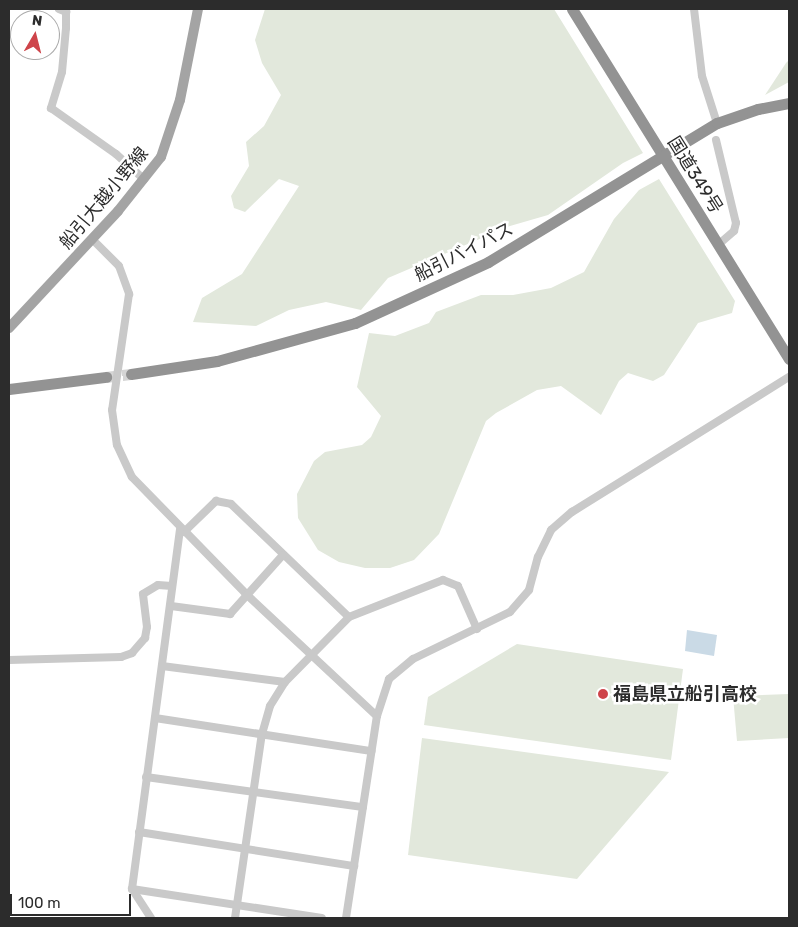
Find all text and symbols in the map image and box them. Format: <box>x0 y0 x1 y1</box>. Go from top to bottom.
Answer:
north arrow <box>10 10 60 60</box>
text: N <box>31 12 43 30</box>
street label: 国道349号 <box>663 133 727 217</box>
street label: 船引大越小野線 <box>55 143 153 253</box>
street label: 船引バイパス <box>411 218 517 286</box>
place label: 福島県立船引高校 <box>613 683 757 705</box>
marker: 福島県立船引高校 <box>597 688 609 700</box>
scale bar <box>12 884 134 916</box>
text: 100 m <box>18 894 60 912</box>

